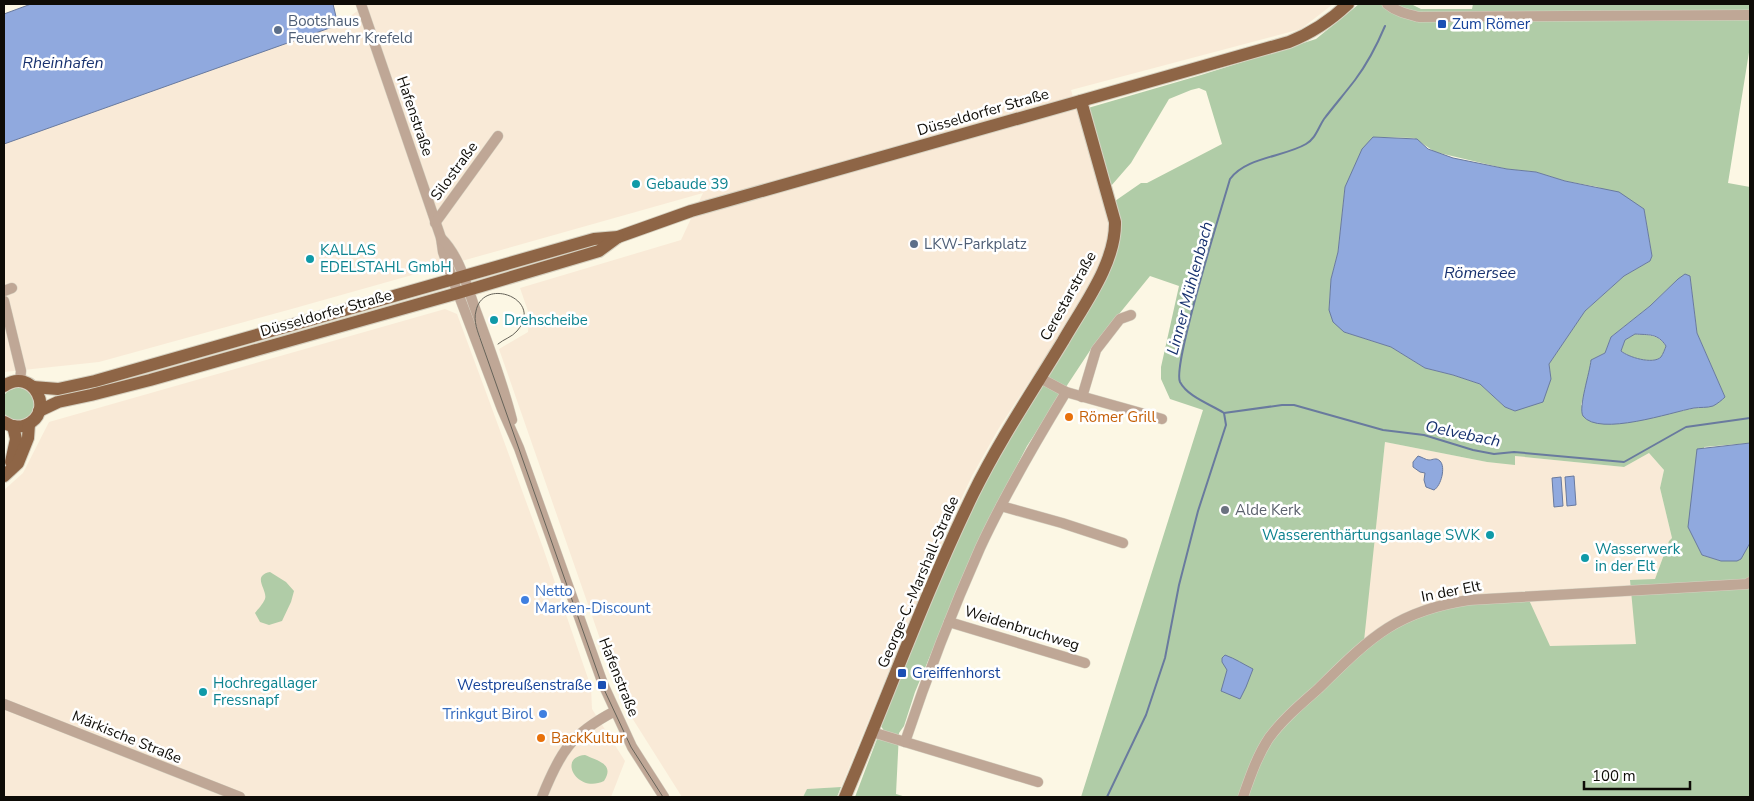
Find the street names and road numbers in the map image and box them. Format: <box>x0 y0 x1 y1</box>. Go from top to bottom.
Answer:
street label: Hafenstraße <box>392 73 438 159</box>
street label: Düsseldorfer Straße <box>915 84 1051 140</box>
street label: Silostraße <box>426 138 482 204</box>
street label: Cerestarstraße <box>1035 248 1101 344</box>
street label: Düsseldorfer Straße <box>258 285 394 341</box>
street label: George-C.-Marshall-Straße <box>873 493 963 671</box>
street label: In der Elt <box>1419 575 1483 607</box>
street label: Weidenbruchweg <box>962 601 1082 655</box>
street label: Hafenstraße <box>594 635 644 719</box>
street label: Märkische Straße <box>69 706 185 768</box>

